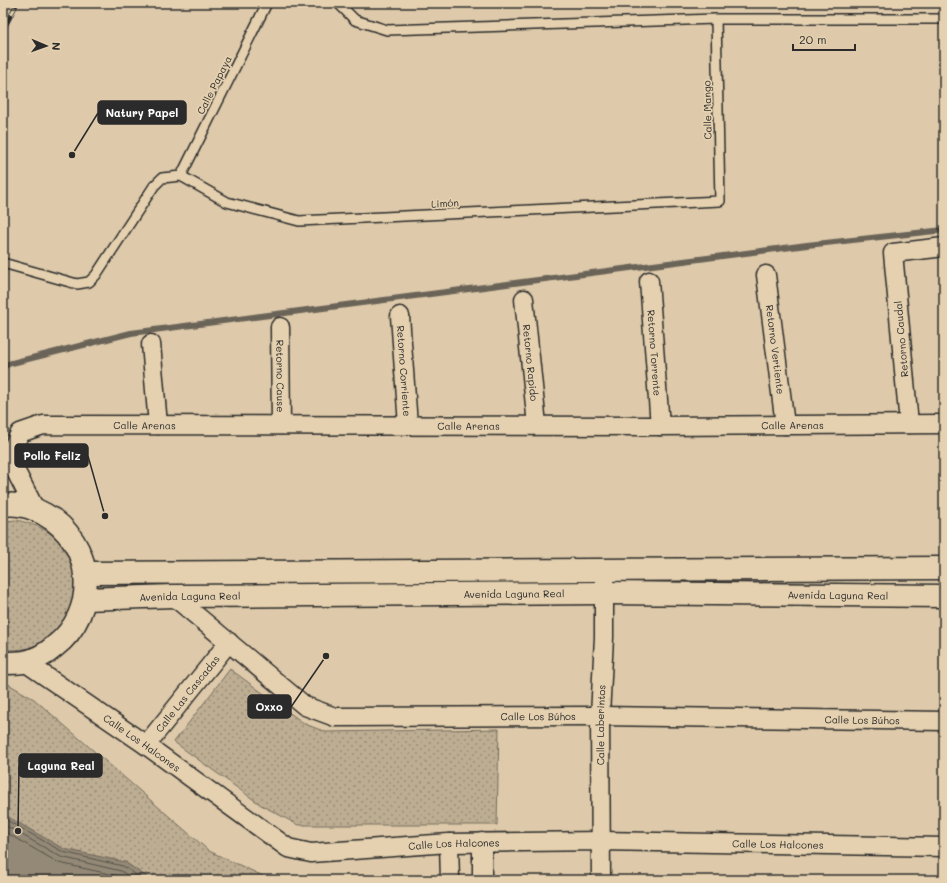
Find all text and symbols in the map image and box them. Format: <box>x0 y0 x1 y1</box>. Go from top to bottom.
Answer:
north arrow <box>26 26 66 66</box>
scale bar <box>793 26 855 52</box>
text: 20 m <box>799 31 827 47</box>
text: N <box>49 42 64 51</box>
street label: Calle Papaya <box>193 53 235 117</box>
street label: Calle Mango <box>699 80 715 140</box>
callout: Natury Papel <box>98 101 186 124</box>
text: Natury Papel <box>106 105 178 120</box>
street label: Limón <box>431 195 459 211</box>
street label: Retorno Caudal <box>891 300 911 378</box>
street label: Retorno Vertiente <box>763 304 788 395</box>
street label: Retorno Torrente <box>644 309 665 397</box>
street label: Retorno Rapido <box>520 324 541 402</box>
street label: Retorno Corriente <box>394 325 414 417</box>
street label: Retorno Cause <box>273 340 288 412</box>
street label: Calle Arenas <box>113 418 176 432</box>
street label: Calle Arenas <box>761 418 824 432</box>
street label: Calle Arenas <box>437 419 500 433</box>
callout: Pollo Feliz <box>15 444 88 467</box>
text: Pollo Feliz <box>23 448 81 463</box>
street label: Avenida Laguna Real <box>463 586 564 601</box>
street label: Avenida Laguna Real <box>787 588 888 603</box>
street label: Avenida Laguna Real <box>139 589 240 604</box>
street label: Calle Las Cascadas <box>152 652 223 735</box>
street label: Calle Laberintos <box>593 684 609 765</box>
callout: Oxxo <box>248 695 291 718</box>
text: Oxxo <box>255 699 283 714</box>
street label: Calle Los Búhos <box>501 709 576 723</box>
street label: Calle Los Halcones <box>100 711 183 775</box>
street label: Calle Los Búhos <box>824 712 900 727</box>
callout: Laguna Real <box>19 754 102 777</box>
text: Laguna Real <box>28 758 94 773</box>
street label: Calle Los Halcones <box>408 835 500 853</box>
street label: Calle Los Halcones <box>732 836 824 852</box>

